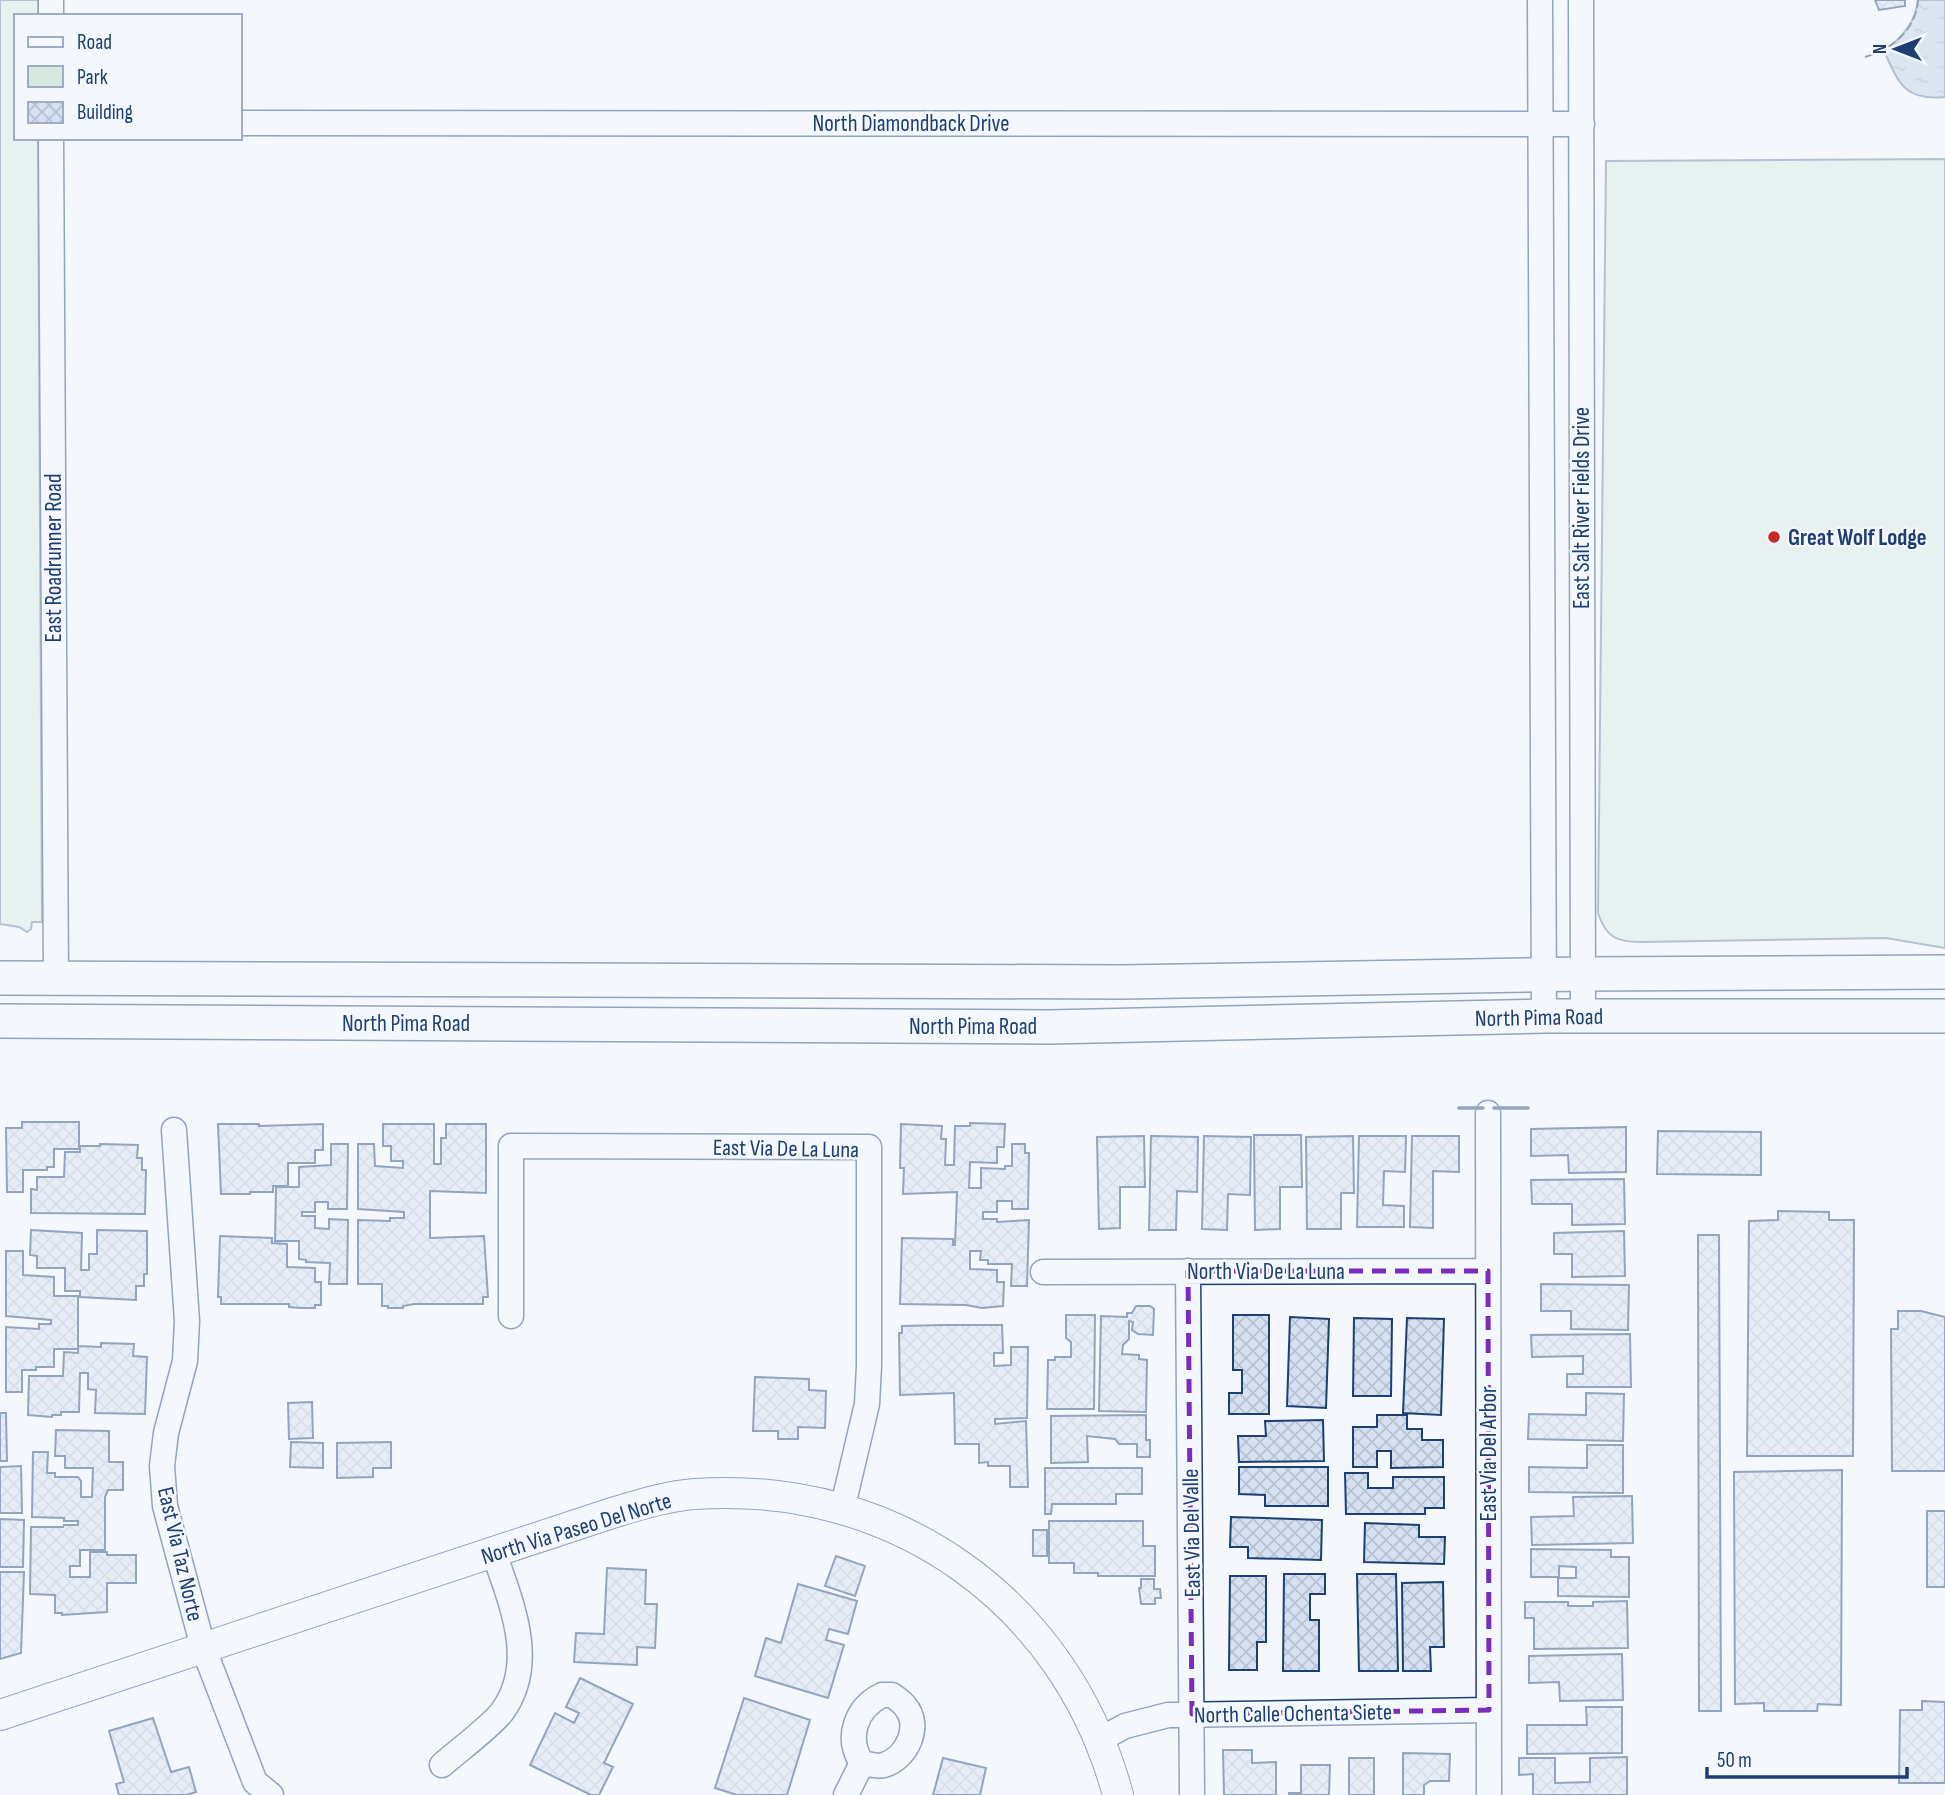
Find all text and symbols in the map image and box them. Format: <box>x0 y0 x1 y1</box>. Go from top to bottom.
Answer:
legend <box>14 14 242 140</box>
north arrow <box>1861 14 1931 84</box>
text: Road <box>77 30 112 55</box>
text: N <box>1869 44 1892 54</box>
text: Park <box>77 65 108 90</box>
text: Building <box>77 100 133 125</box>
street label: North Diamondback Drive <box>812 110 1010 138</box>
street label: East Salt River Fields Drive <box>1568 407 1596 609</box>
street label: East Roadrunner Road <box>40 474 68 642</box>
place label: Great Wolf Lodge <box>1788 524 1927 552</box>
marker: Great Wolf Lodge <box>1766 529 1782 545</box>
street label: North Pima Road <box>1475 1003 1603 1033</box>
street label: North Pima Road <box>342 1010 470 1038</box>
street label: North Pima Road <box>909 1013 1037 1041</box>
street label: East Via De La Luna <box>713 1134 859 1164</box>
street label: North Via De La Luna <box>1187 1258 1345 1286</box>
street label: East Via Del Arbor <box>1475 1386 1503 1522</box>
street label: East Via Del Valle <box>1177 1468 1207 1598</box>
street label: East Via Taz Norte <box>151 1484 209 1624</box>
street label: North Via Paseo Del Norte <box>478 1487 675 1571</box>
street label: North Calle Ochenta Siete <box>1194 1698 1392 1730</box>
scale bar <box>1707 1736 1906 1780</box>
text: 50 m <box>1717 1748 1752 1773</box>

